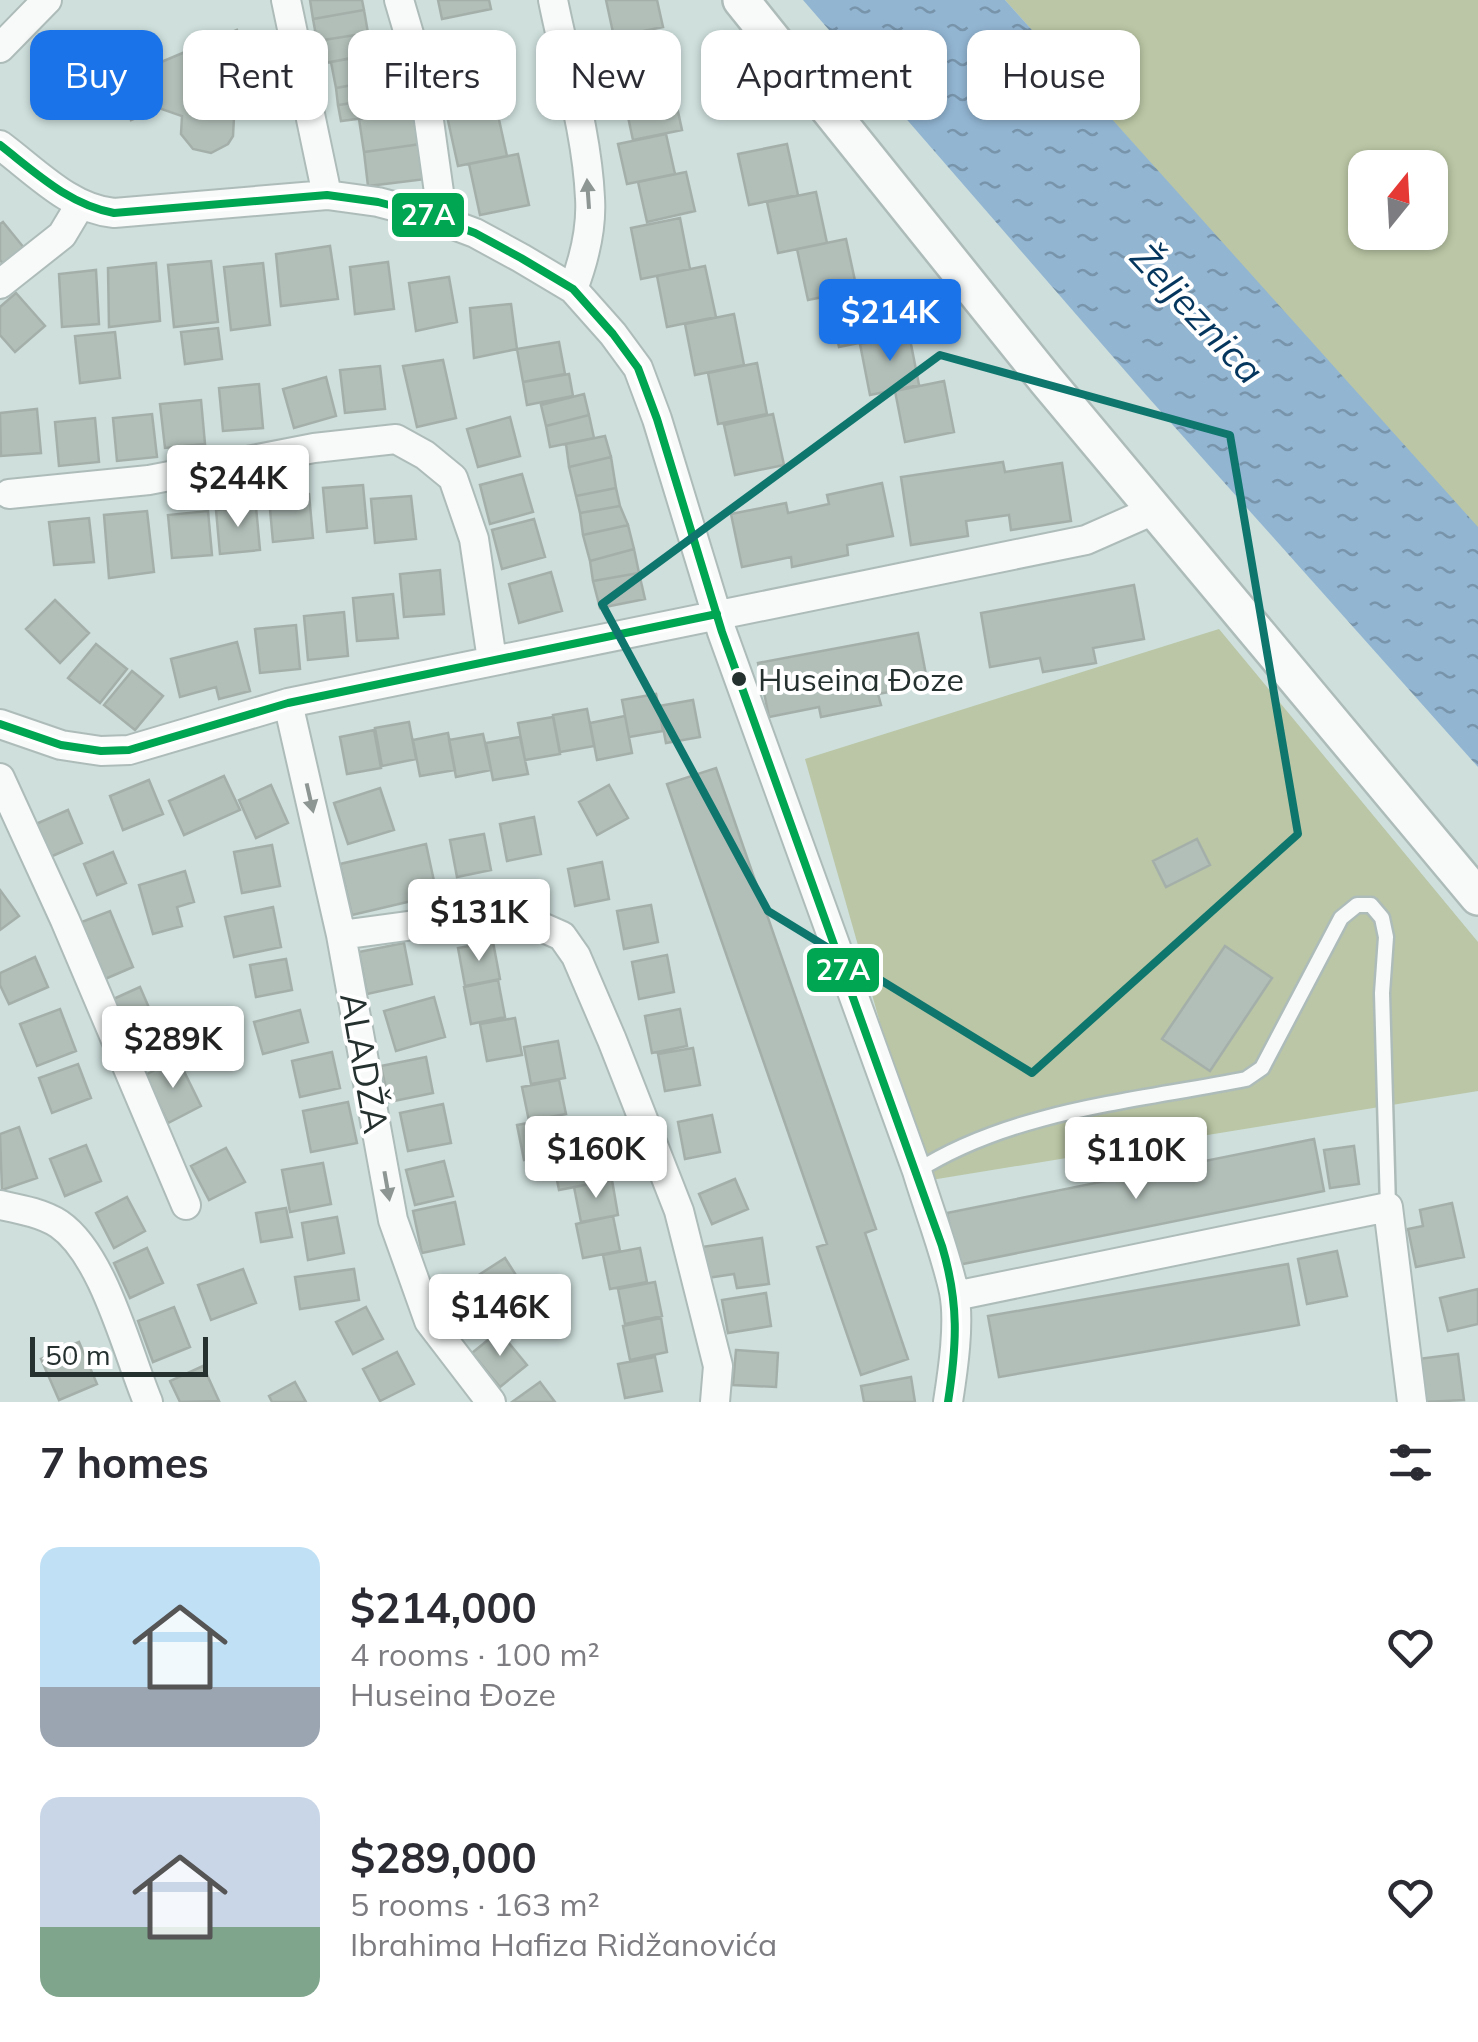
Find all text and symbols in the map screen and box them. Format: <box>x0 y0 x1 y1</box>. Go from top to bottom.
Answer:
chip: Buy <box>30 30 163 120</box>
chip: Rent <box>183 30 328 120</box>
chip: Filters <box>348 30 516 120</box>
chip: New <box>536 30 681 120</box>
chip: Apartment <box>701 30 947 120</box>
chip: House <box>967 30 1140 120</box>
north arrow <box>1348 150 1448 250</box>
map controls <box>1348 150 1448 250</box>
one-way arrow <box>580 178 596 210</box>
line badge: 27A <box>390 191 466 239</box>
text: 27A <box>401 197 455 232</box>
water label: Željeznica <box>1121 233 1275 393</box>
pin: $214K <box>820 279 960 364</box>
text: $214K <box>841 291 939 331</box>
pin: $244K <box>168 445 308 530</box>
text: $244K <box>189 457 287 497</box>
place label: Huseina Đoze <box>758 659 964 699</box>
marker: Huseina Đoze <box>729 669 749 689</box>
one-way arrow <box>303 783 318 814</box>
pin: $131K <box>409 879 549 964</box>
text: $131K <box>430 891 528 931</box>
line badge: 27A <box>805 946 881 994</box>
text: 27A <box>816 952 870 987</box>
street label: ALADŽA <box>331 989 399 1137</box>
pin: $289K <box>103 1006 243 1091</box>
text: $289K <box>124 1018 222 1058</box>
pin: $160K <box>526 1116 666 1201</box>
pin: $110K <box>1066 1117 1206 1202</box>
text: $160K <box>547 1128 645 1168</box>
text: $110K <box>1087 1129 1185 1169</box>
one-way arrow <box>380 1170 395 1202</box>
pin: $146K <box>430 1274 570 1359</box>
text: $146K <box>451 1286 549 1326</box>
scale bar <box>30 1332 208 1376</box>
text: 50 m <box>45 1337 111 1372</box>
icon: filters <box>1383 1435 1438 1490</box>
text: 7 homes <box>40 1436 209 1489</box>
text: $214,000 <box>350 1581 537 1634</box>
icon: home <box>120 1587 240 1707</box>
icon: heart <box>1383 1620 1438 1675</box>
text: 4 rooms · 100 m² <box>350 1634 600 1674</box>
text: Huseina Đoze <box>350 1674 556 1714</box>
text: $289,000 <box>350 1831 537 1884</box>
icon: home <box>120 1837 240 1957</box>
icon: heart <box>1383 1870 1438 1925</box>
text: 5 rooms · 163 m² <box>350 1884 600 1924</box>
text: Ibrahima Hafiza Ridžanovića <box>350 1924 777 1964</box>

